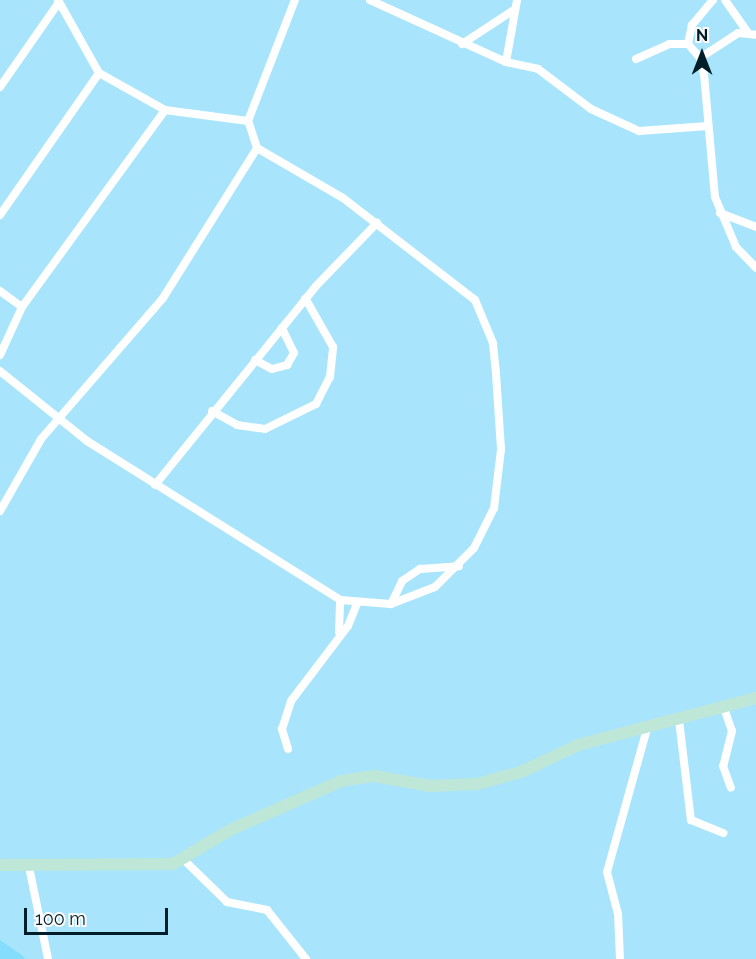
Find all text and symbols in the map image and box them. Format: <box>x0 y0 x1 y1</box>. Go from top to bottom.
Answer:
north arrow <box>672 24 732 84</box>
text: N <box>696 26 708 45</box>
scale bar <box>27 896 171 934</box>
text: 100 m <box>35 908 86 929</box>

